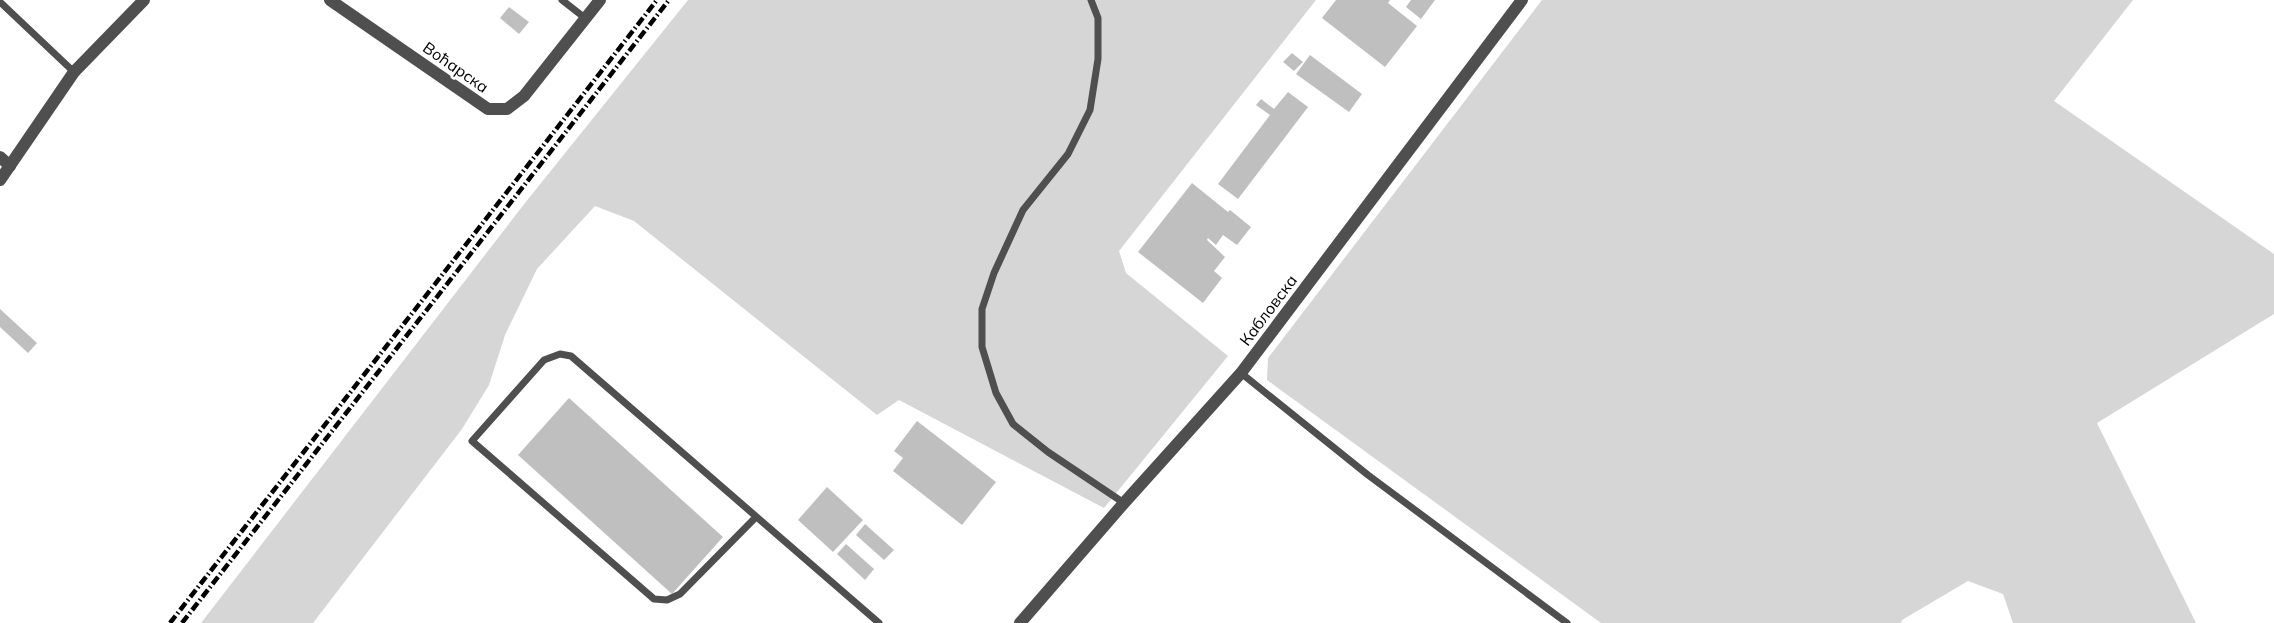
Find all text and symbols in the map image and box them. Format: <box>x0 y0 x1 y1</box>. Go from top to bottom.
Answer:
street label: Воћарска <box>419 37 493 97</box>
street label: Кабловска <box>1235 271 1301 349</box>

